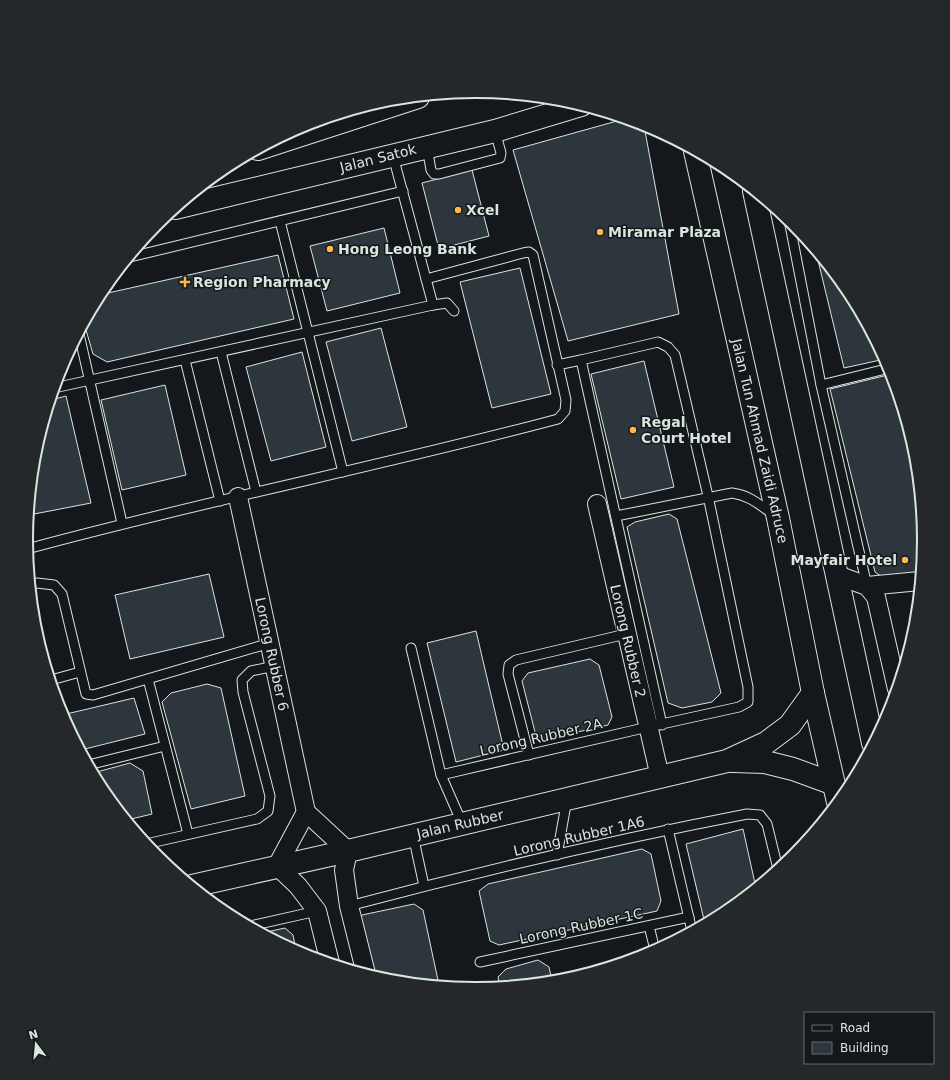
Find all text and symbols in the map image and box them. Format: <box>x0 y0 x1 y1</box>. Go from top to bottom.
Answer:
street label: Jalan Satok <box>337 141 419 175</box>
place label: Xcel <box>466 202 499 218</box>
marker: Xcel <box>453 205 463 215</box>
place label: Miramar Plaza <box>608 224 721 240</box>
marker: Miramar Plaza <box>595 227 605 237</box>
place label: Hong Leong Bank <box>338 241 477 257</box>
marker: Hong Leong Bank <box>325 244 335 254</box>
place label: Region Pharmacy <box>193 274 331 290</box>
marker: Region Pharmacy <box>180 277 190 287</box>
street label: Jalan Tun Ahmad Zaidi Adruce <box>728 336 791 545</box>
place label: Regal Court Hotel <box>641 414 732 446</box>
marker: Regal Court Hotel <box>628 425 638 435</box>
place label: Mayfair Hotel <box>790 552 897 568</box>
marker: Mayfair Hotel <box>900 555 910 565</box>
street label: Lorong Rubber 2 <box>607 583 649 699</box>
street label: Lorong Rubber 6 <box>252 596 292 712</box>
street label: Lorong Rubber 2A <box>478 715 604 759</box>
street label: Jalan Rubber <box>414 806 505 842</box>
street label: Lorong Rubber 1A6 <box>512 813 646 859</box>
street label: Lorong Rubber 1C <box>518 905 644 947</box>
legend <box>804 1012 934 1064</box>
text: Road <box>840 1021 870 1035</box>
north arrow <box>16 1024 56 1064</box>
text: N <box>27 1027 40 1042</box>
text: Building <box>840 1041 889 1055</box>

